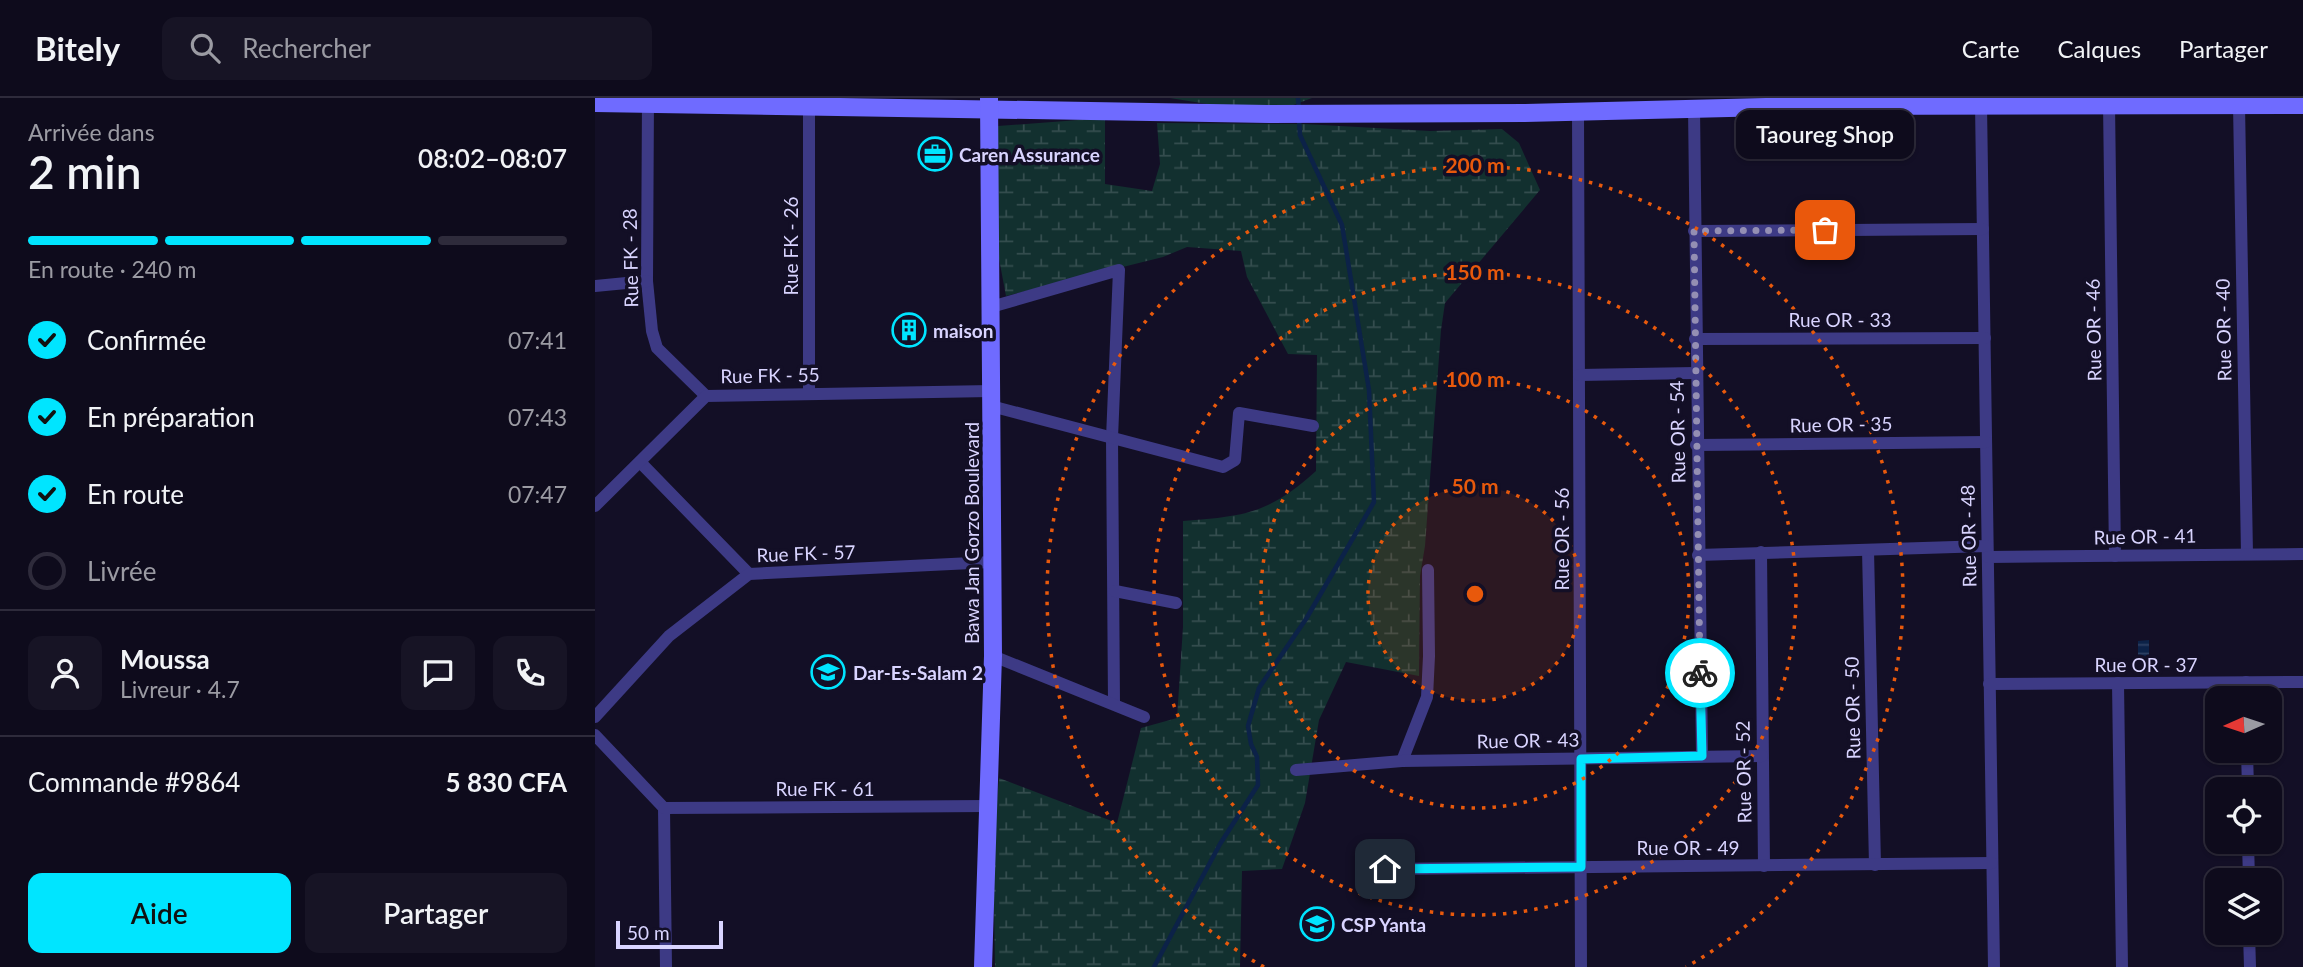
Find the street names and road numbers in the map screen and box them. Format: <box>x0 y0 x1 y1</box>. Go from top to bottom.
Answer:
street label: Rue FK - 26 <box>779 196 802 296</box>
street label: Rue FK - 28 <box>618 208 642 308</box>
street label: Rue OR - 46 <box>2081 278 2105 382</box>
street label: Rue OR - 40 <box>2211 278 2235 382</box>
street label: Rue OR - 33 <box>1789 308 1891 331</box>
street label: Rue FK - 55 <box>720 363 820 387</box>
street label: Rue OR - 54 <box>1665 380 1689 484</box>
street label: Rue OR - 35 <box>1789 412 1893 436</box>
street label: Bawa Jan Gorzo Boulevard <box>960 422 983 644</box>
street label: Rue OR - 48 <box>1956 484 1980 588</box>
street label: Rue OR - 56 <box>1550 488 1573 590</box>
street label: Rue OR - 41 <box>2093 524 2197 548</box>
street label: Rue FK - 57 <box>756 540 856 566</box>
street label: Rue OR - 37 <box>2095 653 2197 676</box>
street label: Rue OR - 50 <box>1840 656 1864 760</box>
street label: Rue OR - 52 <box>1731 720 1755 824</box>
street label: Rue OR - 43 <box>1476 728 1580 752</box>
street label: Rue FK - 61 <box>775 777 875 800</box>
street label: Rue OR - 49 <box>1637 836 1739 859</box>

